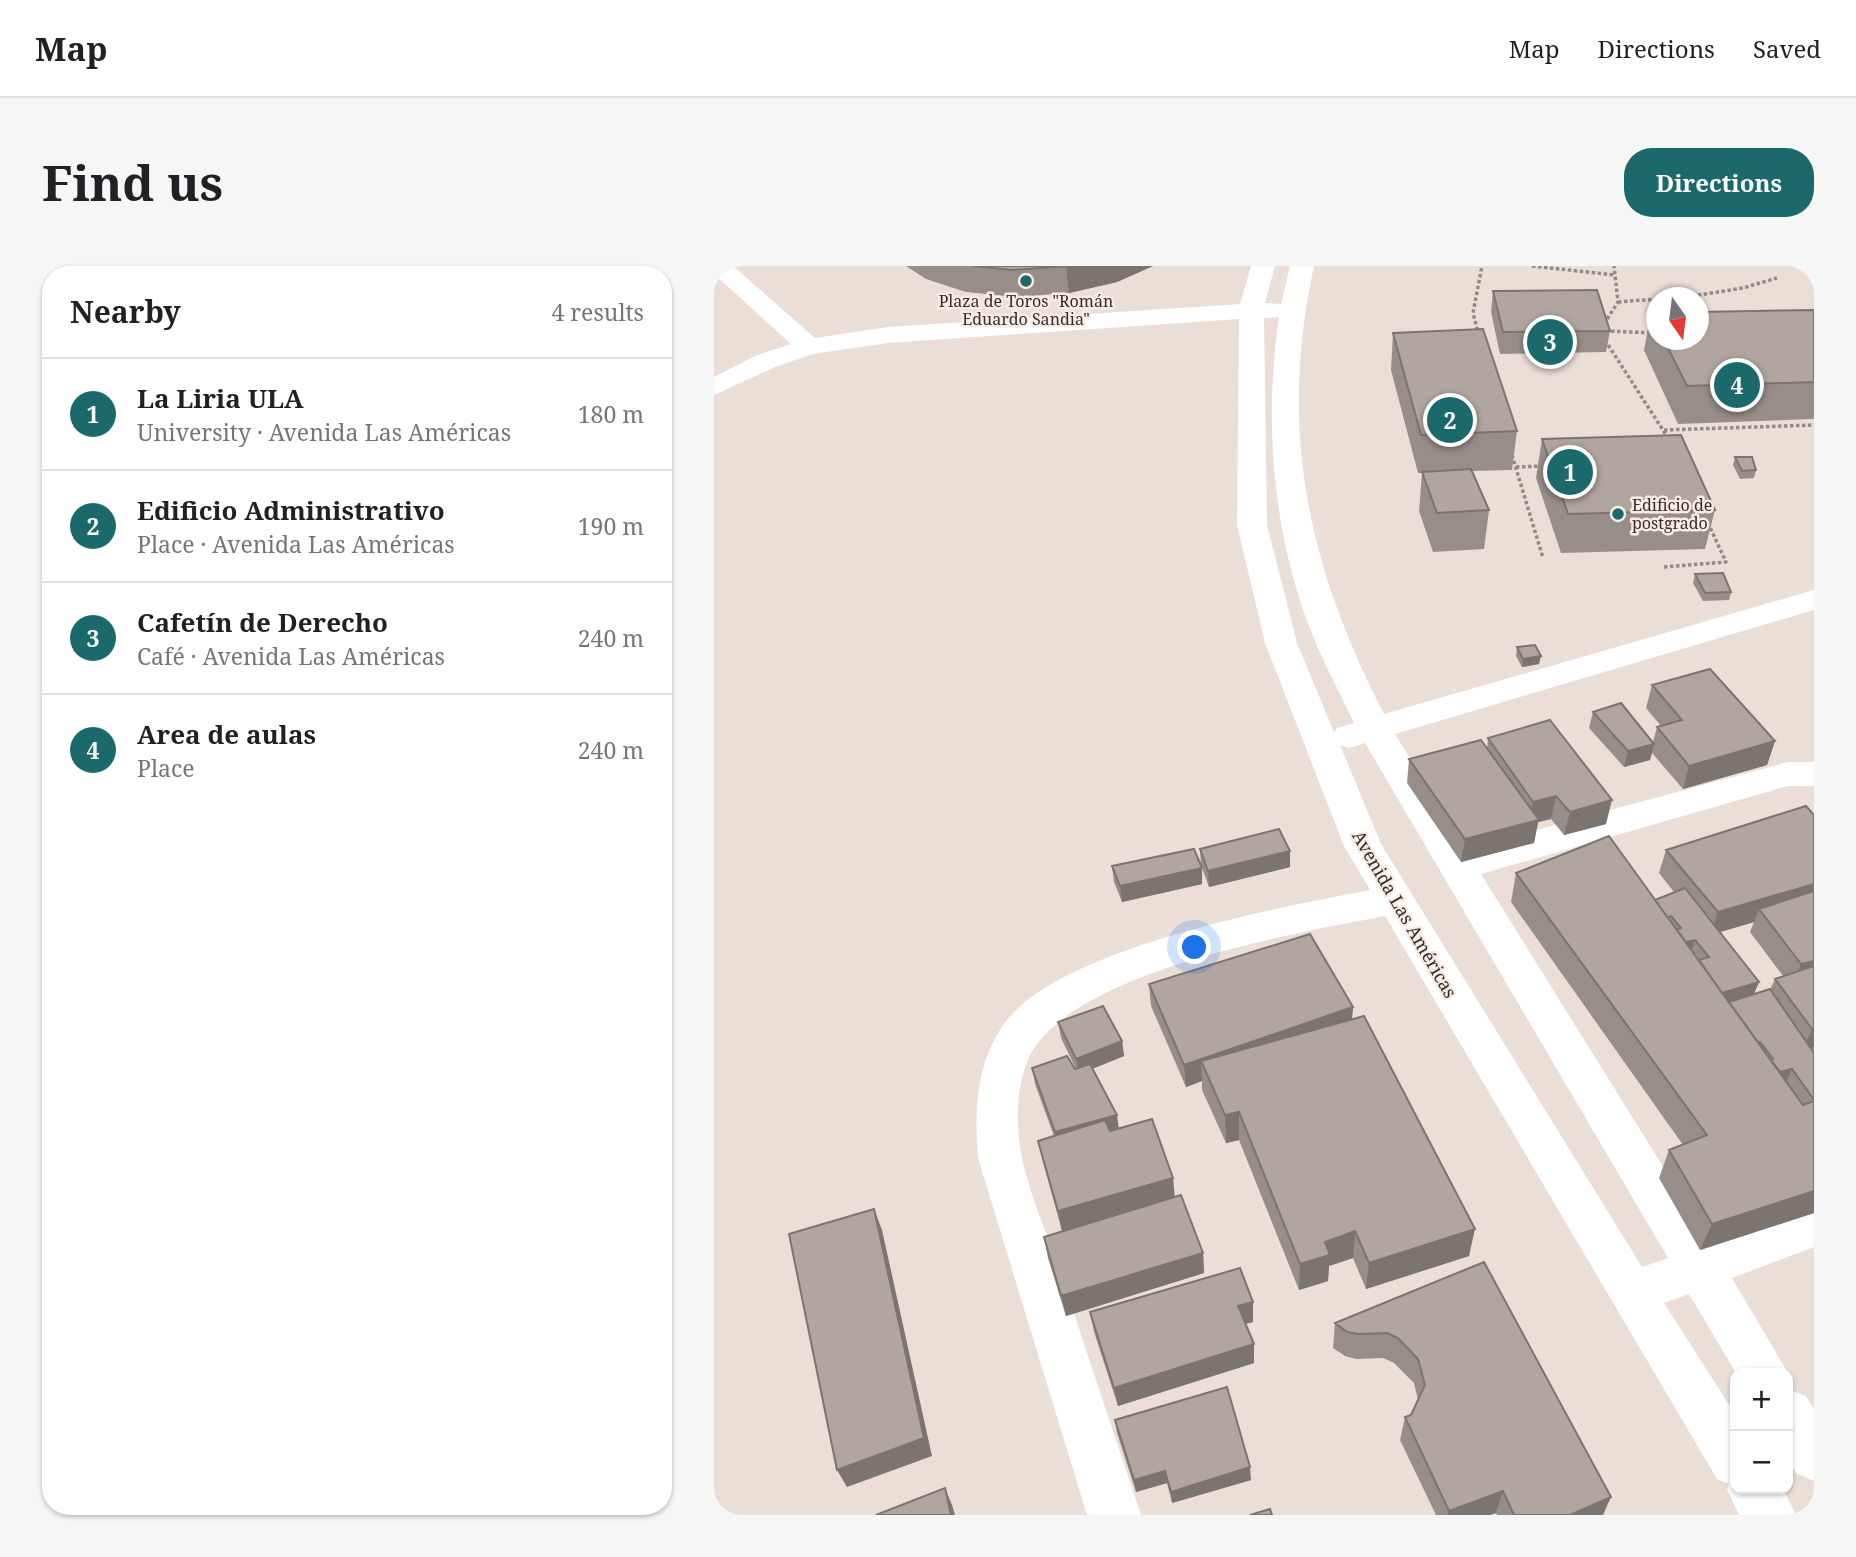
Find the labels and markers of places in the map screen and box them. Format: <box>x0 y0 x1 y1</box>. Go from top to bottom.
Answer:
marker: Plaza de Toros "Román Eduardo Sandia" <box>1018 273 1034 289</box>
place label: Plaza de Toros "Román Eduardo Sandia" <box>939 290 1113 330</box>
pin: 3 <box>1527 316 1573 368</box>
pin: 4 <box>1714 359 1760 411</box>
pin: 2 <box>1427 394 1473 446</box>
pin: 1 <box>1547 446 1593 498</box>
place label: Edificio de postgrado <box>1632 494 1712 534</box>
marker: Edificio de postgrado <box>1610 506 1626 522</box>

